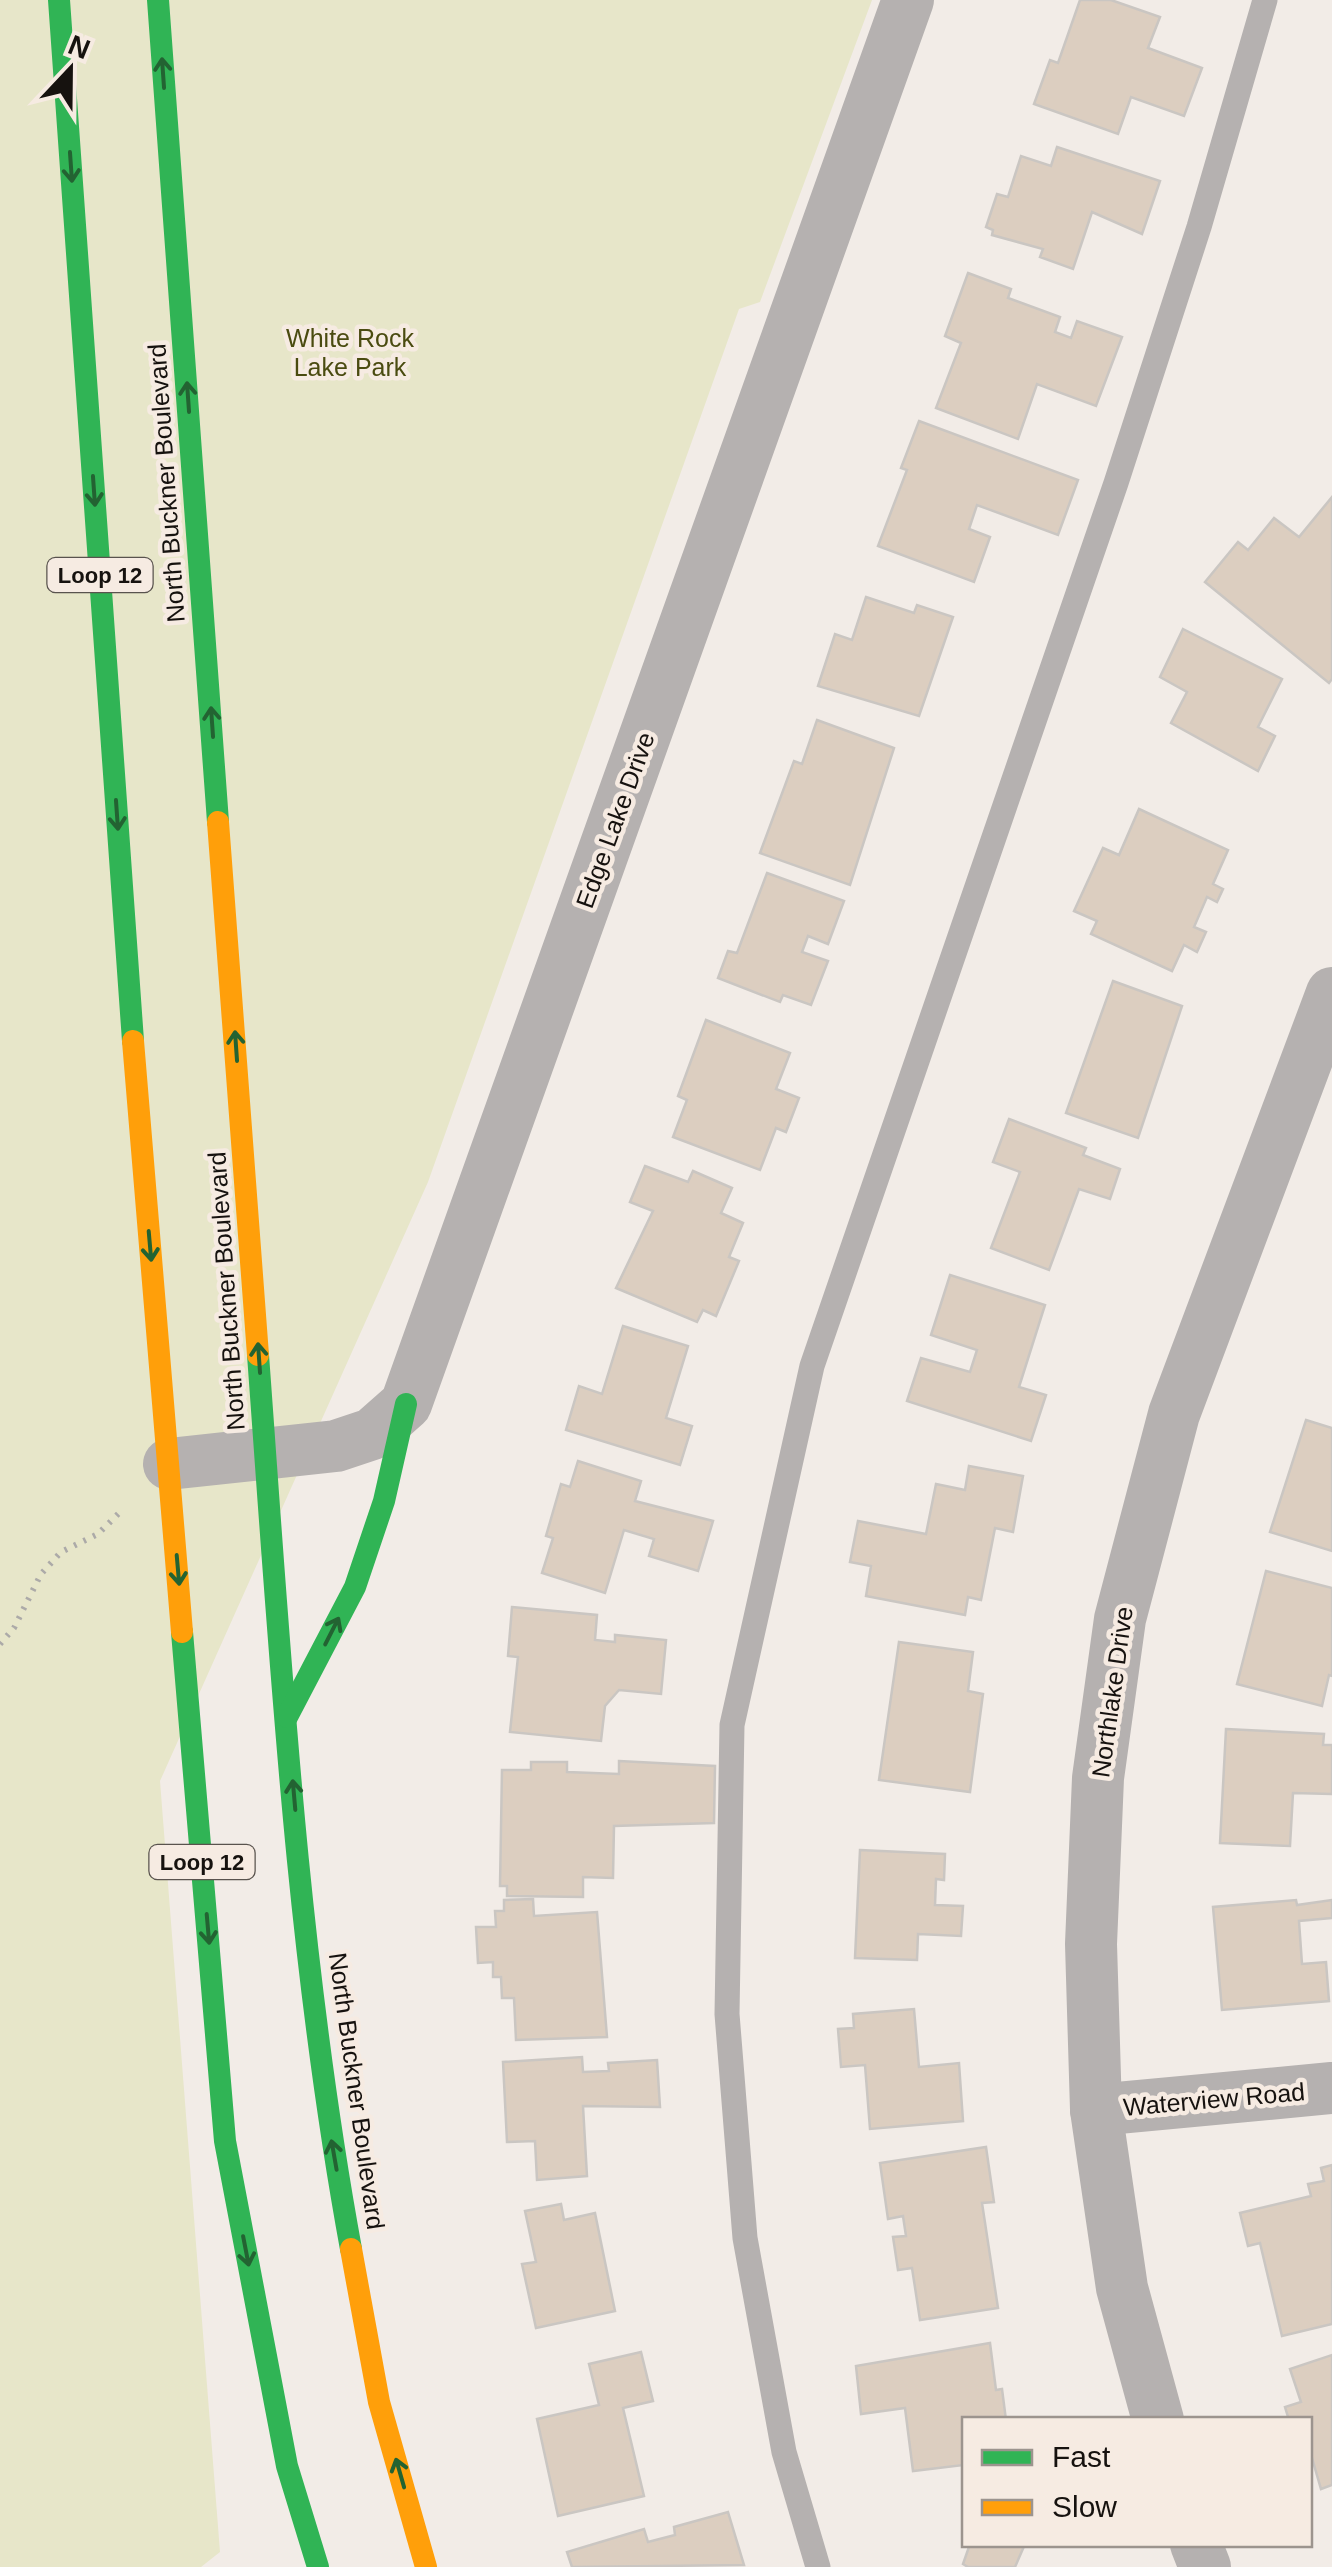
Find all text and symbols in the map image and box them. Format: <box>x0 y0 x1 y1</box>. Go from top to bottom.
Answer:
north arrow <box>20 20 120 120</box>
text: N <box>64 29 94 65</box>
one-way arrow <box>154 58 173 90</box>
one-way arrow <box>62 151 81 183</box>
park label: White Rock Lake Park <box>286 324 414 381</box>
street label: North Buckner Boulevard <box>142 343 190 623</box>
one-way arrow <box>178 382 197 414</box>
one-way arrow <box>85 475 104 507</box>
road number: Loop 12 <box>48 558 152 592</box>
one-way arrow <box>202 706 221 738</box>
street label: Edge Lake Drive <box>570 728 660 912</box>
one-way arrow <box>108 799 127 831</box>
one-way arrow <box>226 1030 245 1062</box>
street label: North Buckner Boulevard <box>202 1151 250 1431</box>
one-way arrow <box>140 1230 159 1262</box>
one-way arrow <box>249 1342 268 1375</box>
one-way arrow <box>168 1553 187 1586</box>
street label: Northlake Drive <box>1086 1605 1138 1779</box>
one-way arrow <box>323 1616 342 1646</box>
one-way arrow <box>284 1779 303 1811</box>
road number: Loop 12 <box>150 1845 254 1879</box>
one-way arrow <box>198 1912 217 1944</box>
street label: North Buckner Boulevard <box>324 1951 390 2231</box>
street label: Waterview Road <box>1122 2077 1306 2121</box>
one-way arrow <box>324 2139 343 2172</box>
one-way arrow <box>237 2234 256 2267</box>
legend <box>962 2417 1312 2547</box>
text: Fast <box>1052 2440 1111 2473</box>
one-way arrow <box>389 2458 408 2489</box>
text: Slow <box>1052 2490 1117 2523</box>

